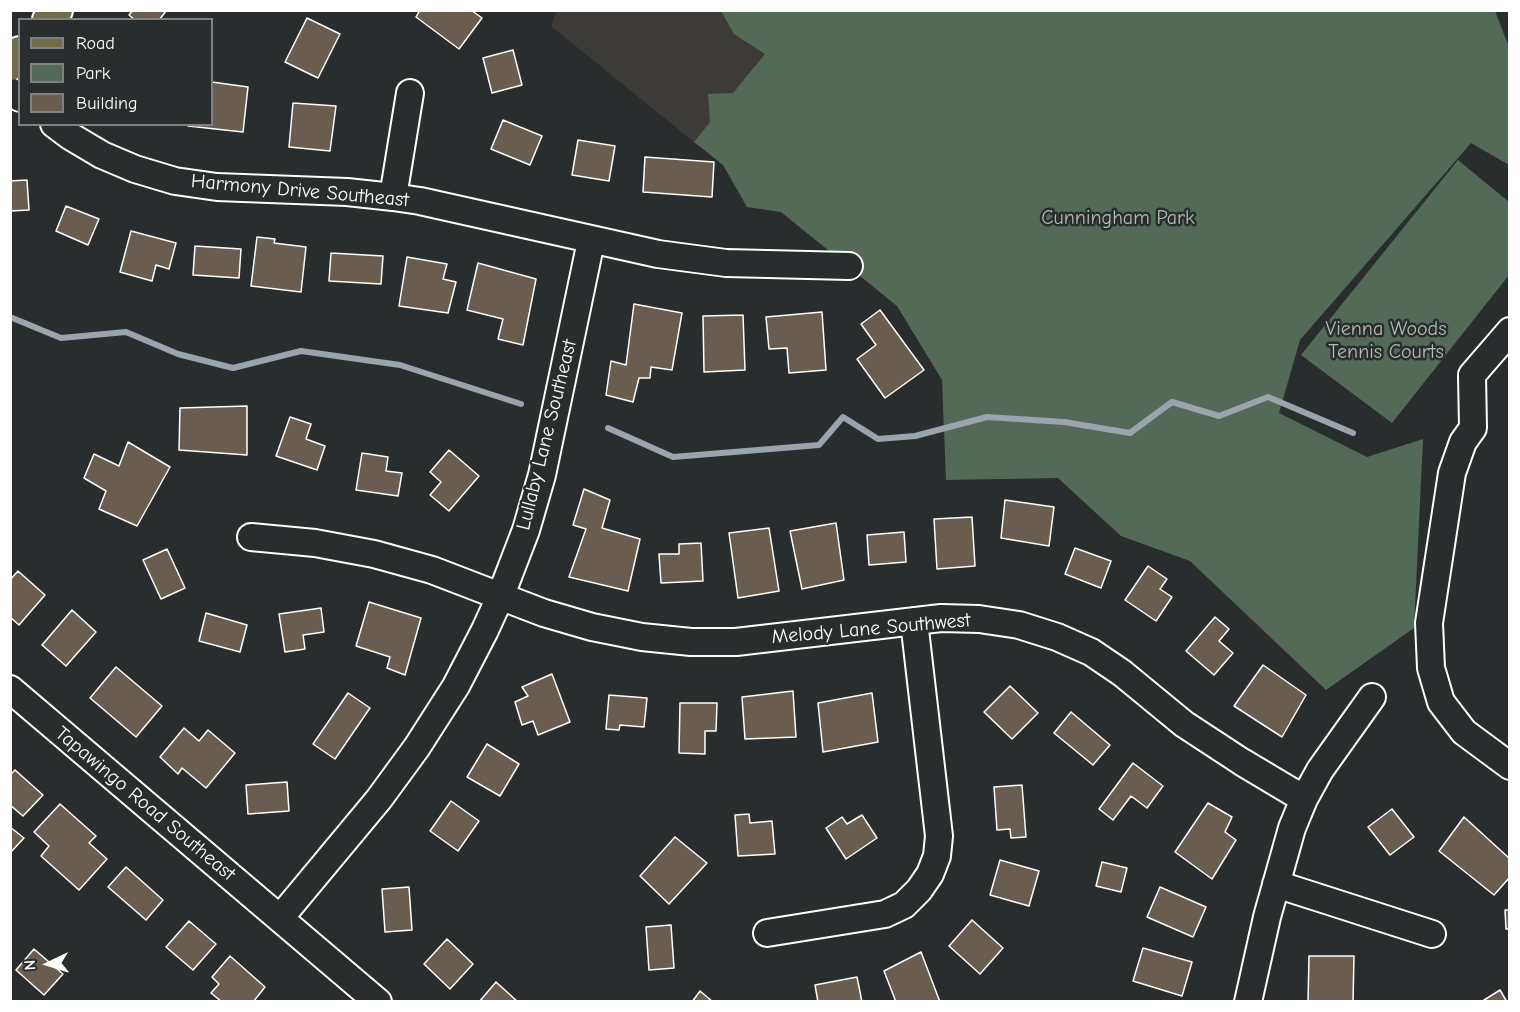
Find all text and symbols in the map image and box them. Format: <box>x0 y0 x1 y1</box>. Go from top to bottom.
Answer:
legend <box>18 18 213 126</box>
text: Road <box>76 33 115 54</box>
text: Park <box>76 63 110 84</box>
text: Building <box>76 93 138 114</box>
street label: Harmony Drive Southeast <box>190 170 410 212</box>
park label: Cunningham Park <box>1041 206 1195 230</box>
park label: Vienna Woods Tennis Courts <box>1325 317 1447 364</box>
street label: Lullaby Lane Southeast <box>512 337 582 533</box>
street label: Melody Lane Southwest <box>771 608 971 650</box>
street label: Tapawingo Road Southeast <box>50 722 240 886</box>
north arrow <box>18 934 78 994</box>
text: N <box>21 959 39 971</box>

